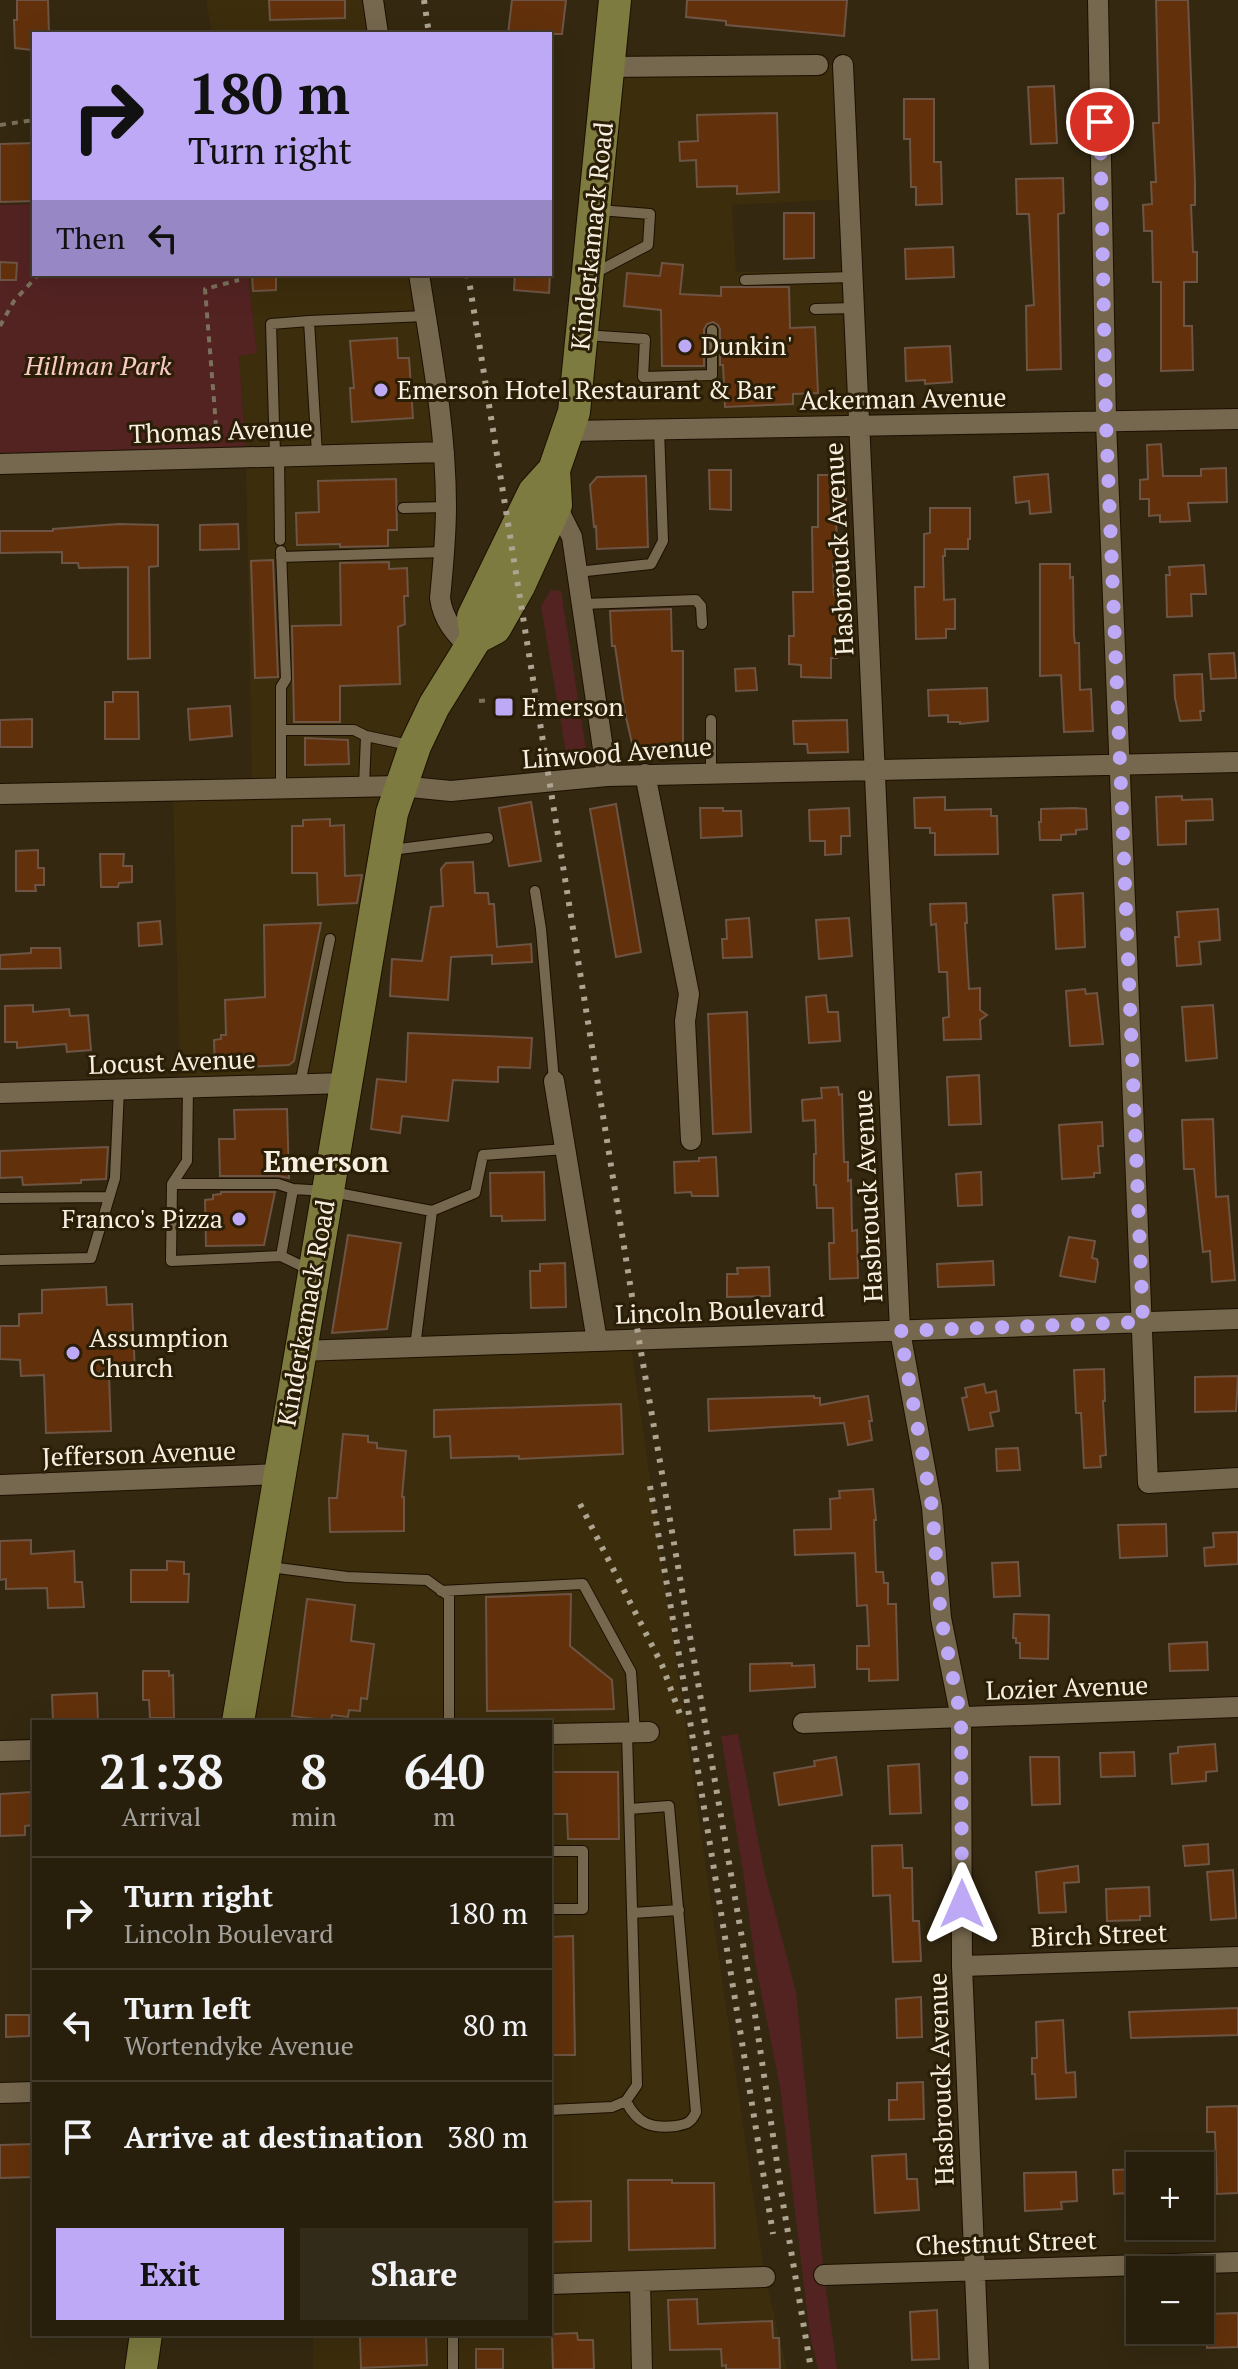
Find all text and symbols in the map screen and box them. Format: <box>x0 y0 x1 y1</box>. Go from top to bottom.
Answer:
text: 180 m <box>188 56 350 130</box>
icon: right <box>56 64 160 168</box>
pin <box>1066 88 1134 156</box>
icon: arrive <box>1078 100 1122 144</box>
street label: Kinderkamack Road <box>562 120 620 352</box>
text: Turn right <box>188 127 352 174</box>
icon: left <box>141 216 185 260</box>
text: Then <box>56 218 125 258</box>
place label: Dunkin' <box>701 328 792 362</box>
marker: Dunkin' <box>676 337 694 355</box>
park label: Hillman Park <box>23 348 172 382</box>
place label: Emerson Hotel Restaurant & Bar <box>397 372 776 406</box>
street label: Ackerman Avenue <box>799 379 1007 417</box>
marker: Emerson Hotel Restaurant & Bar <box>372 381 390 399</box>
street label: Thomas Avenue <box>129 410 313 450</box>
street label: Hasbrouck Avenue <box>815 442 861 656</box>
place label: Emerson <box>522 689 624 723</box>
marker: Emerson <box>493 696 515 718</box>
street label: Linwood Avenue <box>521 728 713 776</box>
street label: Locust Avenue <box>88 1041 256 1081</box>
street label: Hasbrouck Avenue <box>844 1089 890 1303</box>
district label: Emerson <box>263 1141 389 1181</box>
street label: Kinderkamack Road <box>268 1197 342 1429</box>
place label: Franco's Pizza <box>61 1201 223 1235</box>
marker: Franco's Pizza <box>230 1210 248 1228</box>
street label: Lincoln Boulevard <box>615 1289 825 1331</box>
place label: Assumption Church <box>89 1320 228 1384</box>
marker: Assumption Church <box>64 1344 82 1362</box>
street label: Jefferson Avenue <box>41 1433 237 1473</box>
street label: Lozier Avenue <box>985 1667 1149 1707</box>
text: 21:38 <box>99 1739 224 1803</box>
text: 8 <box>300 1739 327 1803</box>
text: 640 <box>404 1739 485 1803</box>
text: Arrival <box>122 1799 201 1833</box>
text: min <box>291 1799 337 1833</box>
text: m <box>433 1799 456 1833</box>
position arrow <box>920 1862 1004 1946</box>
text: Turn right <box>124 1876 273 1916</box>
icon: right <box>56 1891 100 1935</box>
text: 180 m <box>447 1893 528 1933</box>
street label: Birch Street <box>1030 1915 1168 1953</box>
text: Lincoln Boulevard <box>124 1916 334 1950</box>
street label: Hasbrouck Avenue <box>919 1972 961 2186</box>
text: Turn left <box>124 1988 251 2028</box>
icon: left <box>56 2003 100 2047</box>
text: 80 m <box>463 2005 528 2045</box>
text: Wortendyke Avenue <box>124 2028 354 2062</box>
icon: arrive <box>56 2115 100 2159</box>
text: Arrive at destination <box>124 2117 423 2157</box>
text: 380 m <box>447 2117 528 2157</box>
map controls <box>1126 2152 1214 2344</box>
button: + <box>1126 2152 1214 2240</box>
street label: Chestnut Street <box>915 2222 1098 2262</box>
button: Exit <box>56 2228 284 2320</box>
button: Share <box>300 2228 528 2320</box>
button: − <box>1126 2256 1214 2344</box>

